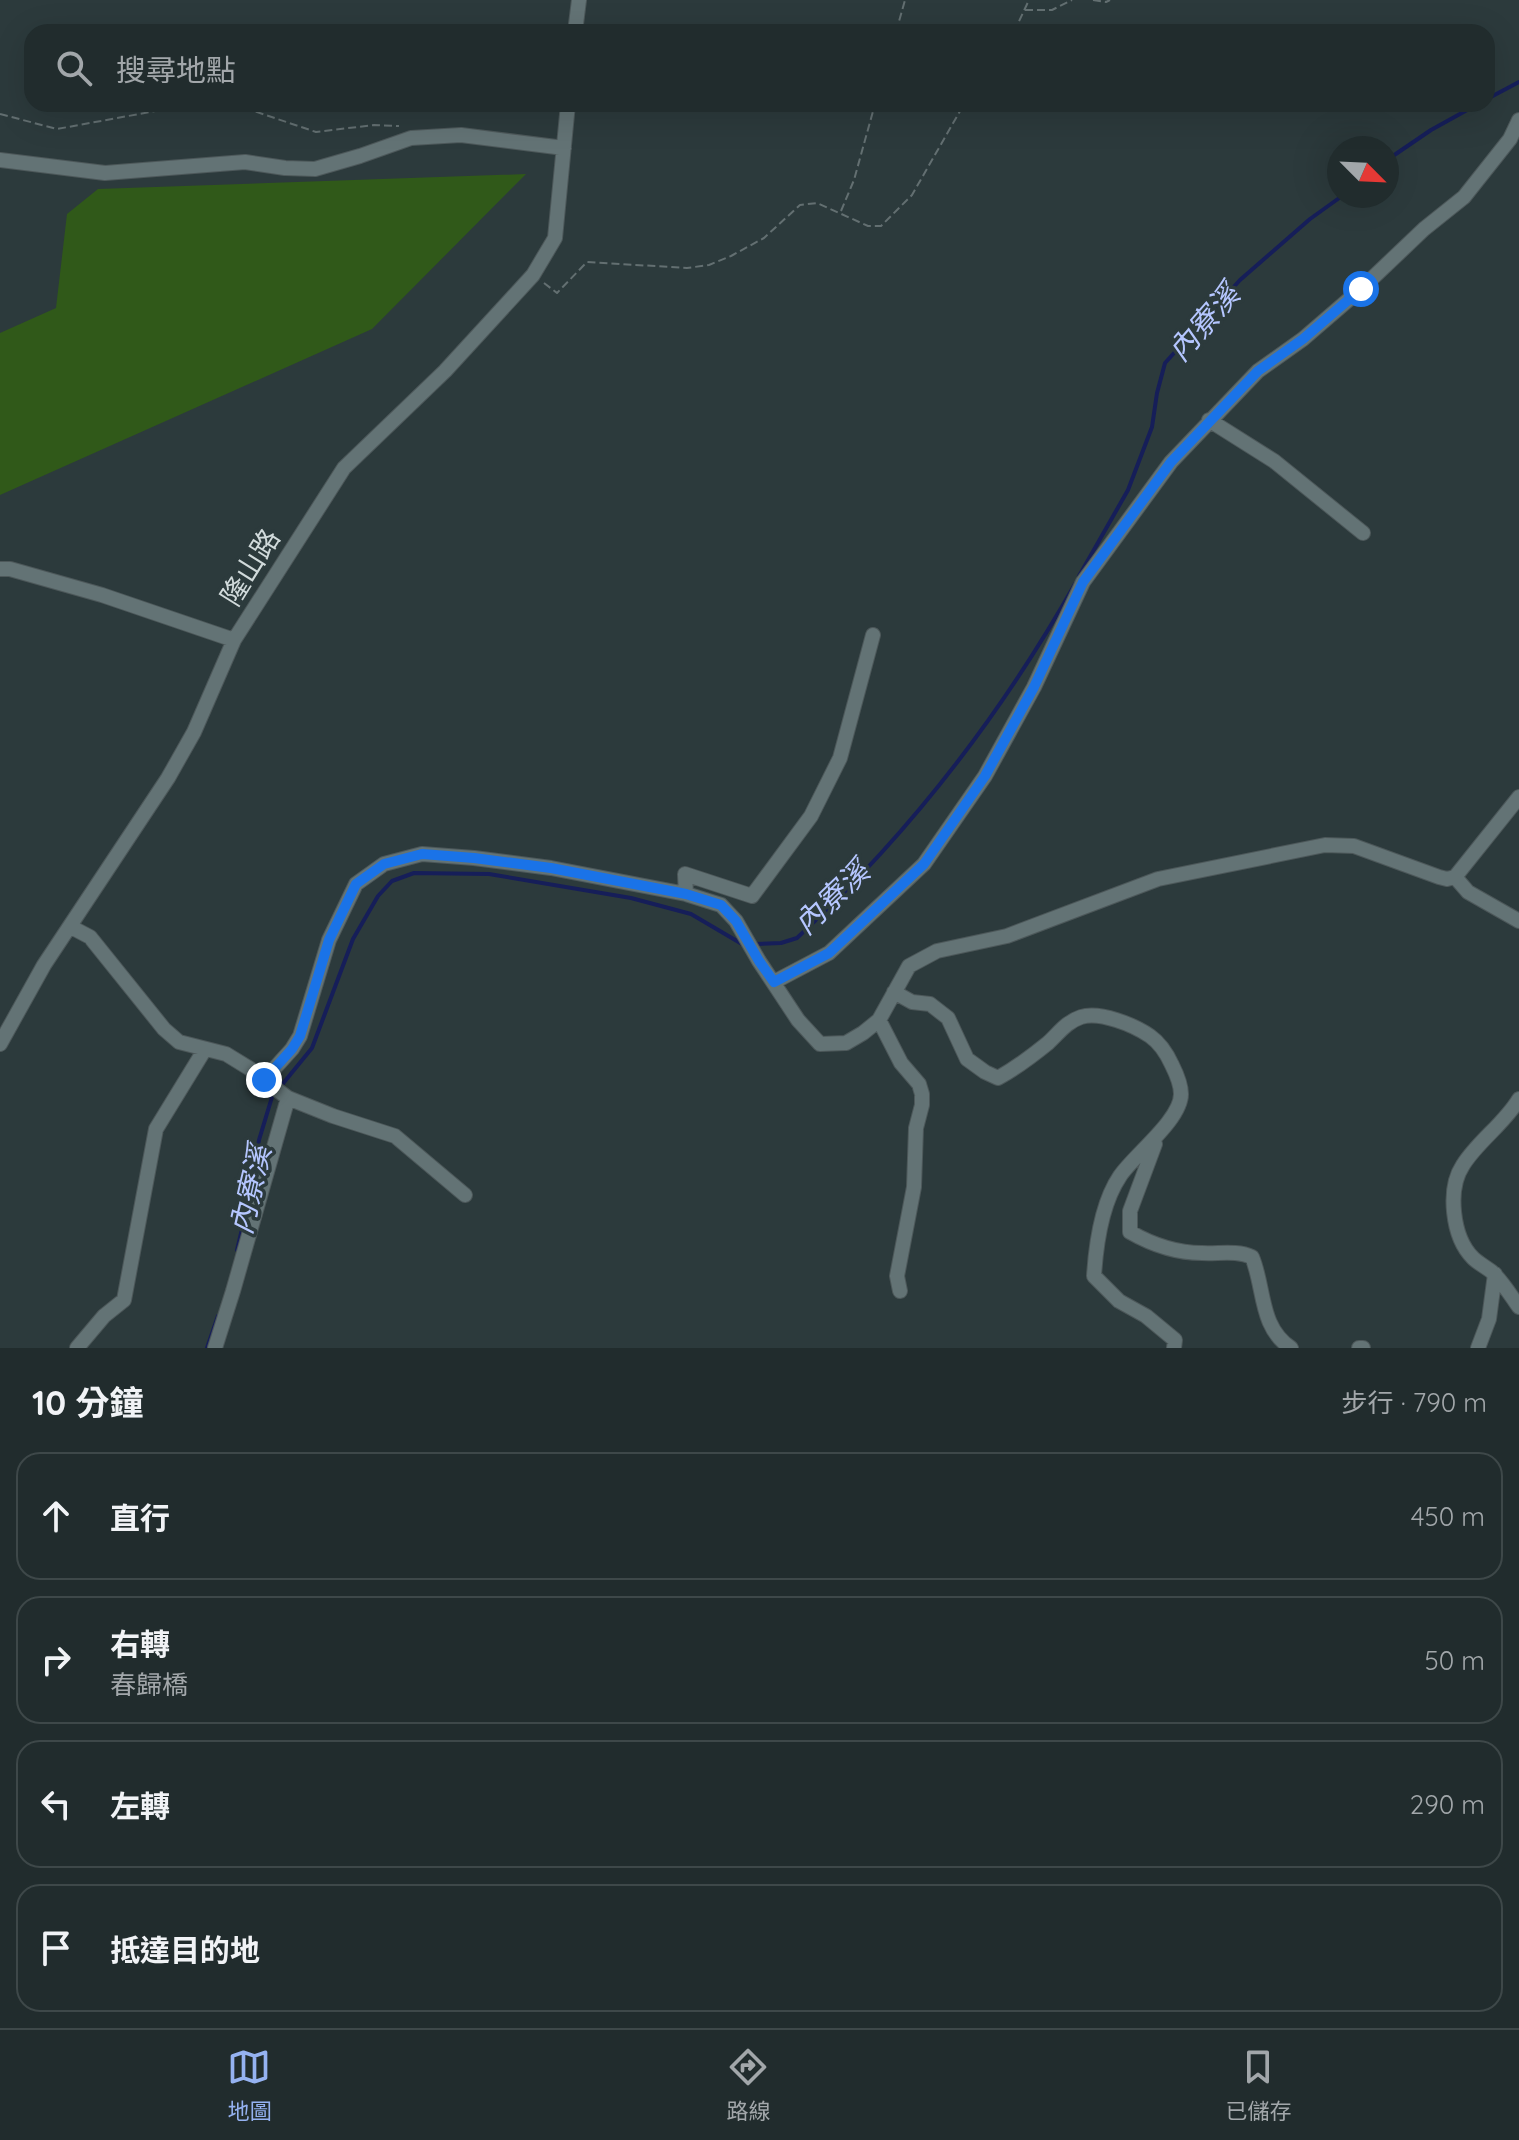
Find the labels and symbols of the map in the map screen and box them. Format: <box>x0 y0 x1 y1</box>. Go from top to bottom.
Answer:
north arrow <box>1327 136 1399 208</box>
route start <box>1343 271 1379 307</box>
water label: 內寮溪 <box>1159 273 1250 369</box>
street label: 隆山路 <box>212 522 287 612</box>
water label: 內寮溪 <box>786 850 880 942</box>
route end <box>246 1062 282 1098</box>
water label: 內寮溪 <box>221 1138 280 1238</box>

